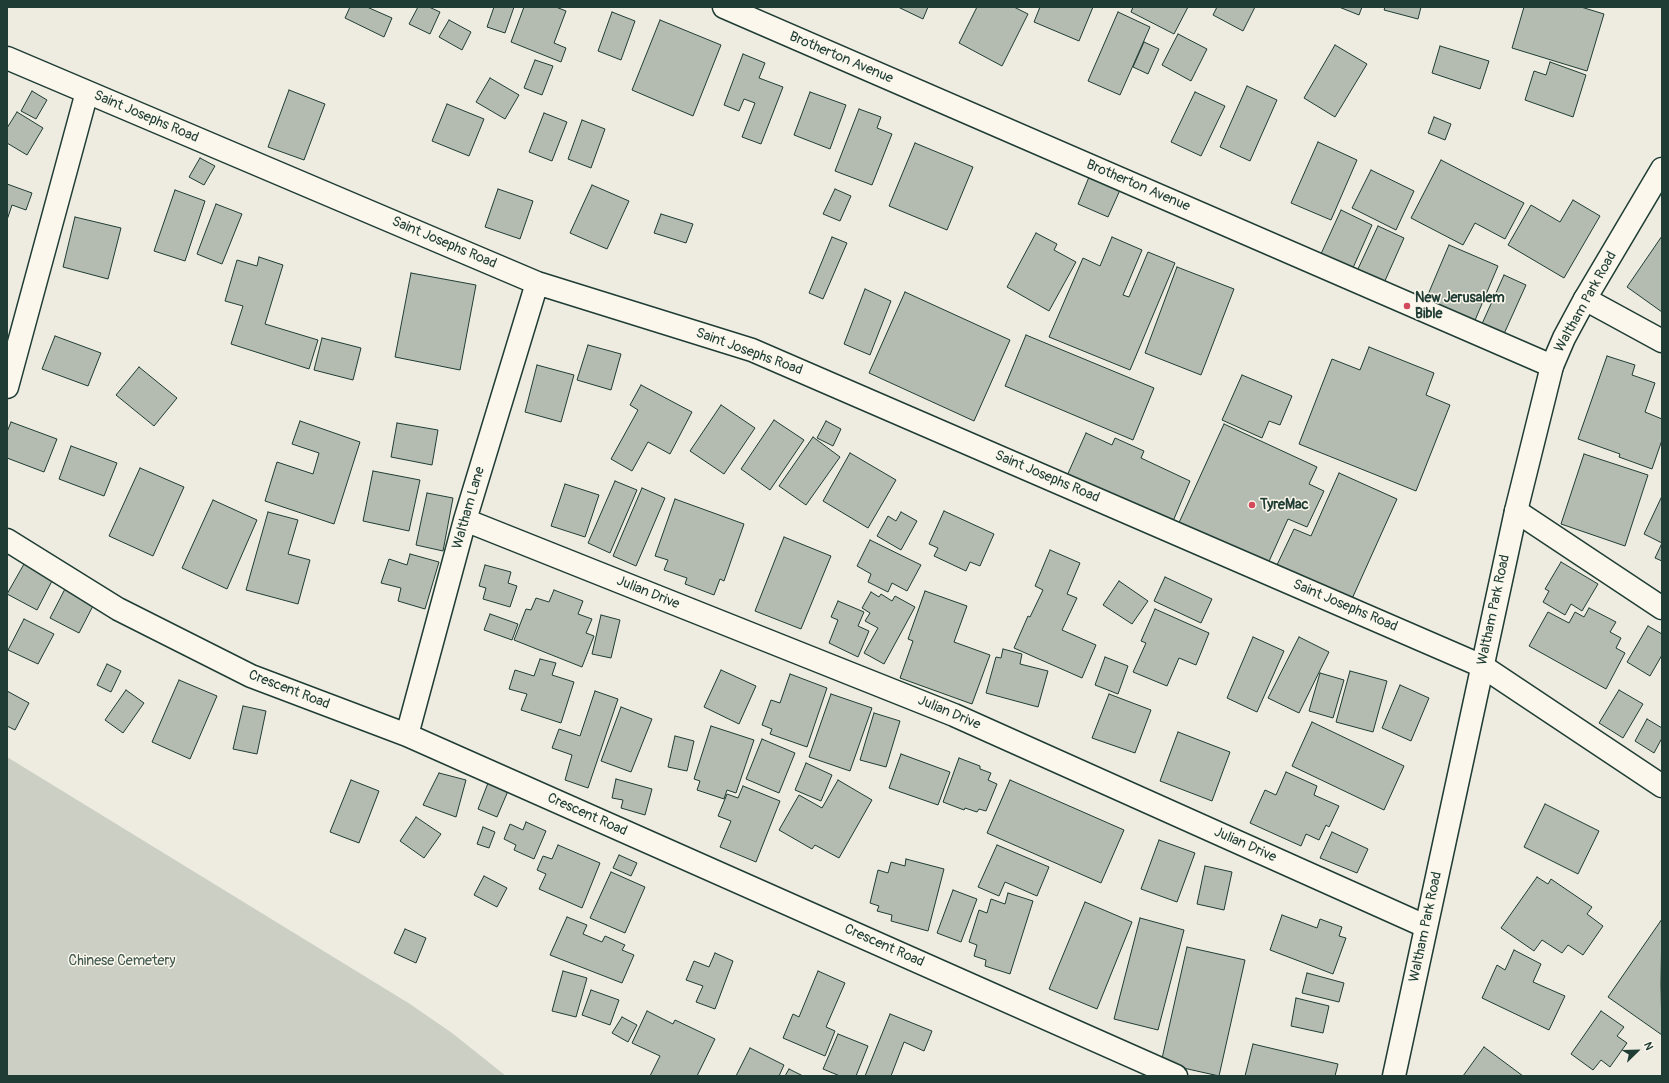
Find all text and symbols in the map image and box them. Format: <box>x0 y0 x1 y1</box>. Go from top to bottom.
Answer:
street label: Brotherton Avenue <box>786 29 896 87</box>
street label: Saint Josephs Road <box>91 87 201 147</box>
street label: Brotherton Avenue <box>1083 157 1193 215</box>
street label: Saint Josephs Road <box>389 213 499 273</box>
street label: Waltham Park Road <box>1551 249 1621 355</box>
place label: New Jerusalem Bible <box>1415 290 1505 322</box>
marker: New Jerusalem Bible <box>1402 301 1412 311</box>
street label: Saint Josephs Road <box>693 325 805 379</box>
street label: Saint Josephs Road <box>992 447 1102 507</box>
street label: Waltham Lane <box>449 465 489 551</box>
place label: TyreMac <box>1260 497 1309 513</box>
marker: TyreMac <box>1247 500 1257 510</box>
street label: Waltham Park Road <box>1474 553 1514 667</box>
street label: Julian Drive <box>614 573 682 613</box>
street label: Saint Josephs Road <box>1290 576 1400 636</box>
street label: Crescent Road <box>246 667 332 713</box>
street label: Julian Drive <box>915 692 983 734</box>
street label: Crescent Road <box>544 790 630 840</box>
street label: Julian Drive <box>1211 824 1279 866</box>
street label: Waltham Park Road <box>1406 870 1446 984</box>
street label: Crescent Road <box>841 921 927 971</box>
park label: Chinese Cemetery <box>69 953 175 969</box>
north arrow <box>1617 1031 1657 1071</box>
text: N <box>1641 1040 1656 1052</box>

